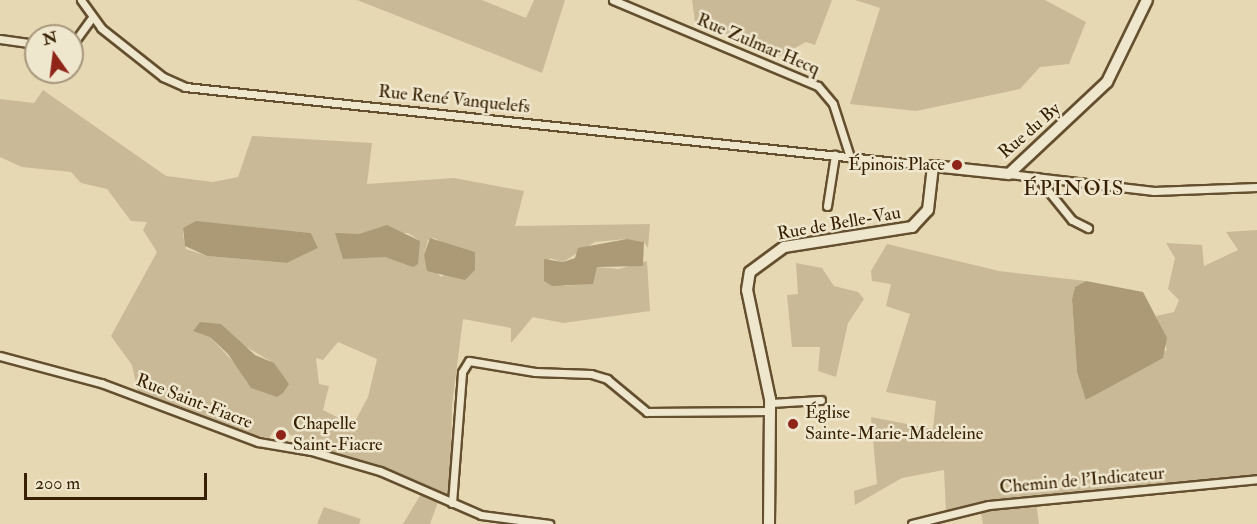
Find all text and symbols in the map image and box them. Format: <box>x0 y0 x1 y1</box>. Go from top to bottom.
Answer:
street label: Rue Zulmar Hecq <box>693 9 823 81</box>
north arrow <box>24 24 84 84</box>
text: N <box>41 27 59 50</box>
street label: Rue René Vanquelefs <box>377 81 531 119</box>
street label: Rue du By <box>995 98 1065 164</box>
place label: Épinois Place <box>848 154 945 176</box>
marker: Épinois Place <box>950 158 964 172</box>
district label: ÉPINOIS <box>1023 176 1125 202</box>
street label: Rue de Belle-Vau <box>776 203 902 245</box>
street label: Rue Saint-Fiacre <box>133 370 255 434</box>
place label: Église Sainte-Marie-Madeleine <box>805 403 983 446</box>
place label: Chapelle Saint-Fiacre <box>293 414 383 456</box>
marker: Église Sainte-Marie-Madeleine <box>786 417 800 431</box>
marker: Chapelle Saint-Fiacre <box>274 428 288 442</box>
scale bar <box>27 461 210 499</box>
street label: Chemin de l'Indicateur <box>999 463 1165 499</box>
text: 200 m <box>35 472 80 495</box>

